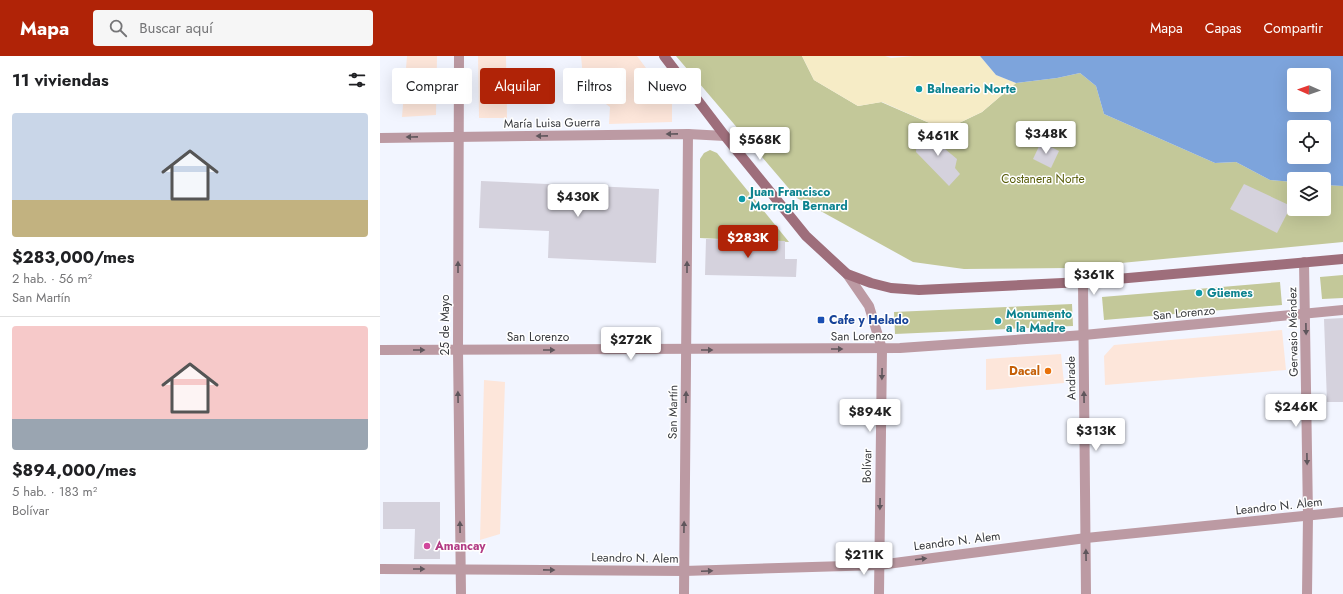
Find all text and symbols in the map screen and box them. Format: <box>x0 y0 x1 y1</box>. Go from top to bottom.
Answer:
search box <box>93 10 373 46</box>
text: Mapa <box>20 15 69 42</box>
icon: search <box>107 17 129 39</box>
text: Buscar aquí <box>139 17 213 39</box>
text: Mapa <box>1150 18 1183 38</box>
text: Capas <box>1205 18 1242 38</box>
text: Compartir <box>1264 18 1323 38</box>
text: 11 viviendas <box>12 68 109 92</box>
chip: Comprar <box>392 68 472 104</box>
chip: Alquilar <box>480 68 555 104</box>
chip: Filtros <box>563 68 626 104</box>
chip: Nuevo <box>634 68 701 104</box>
north arrow <box>1287 68 1331 112</box>
map controls <box>1287 68 1331 216</box>
icon: filters <box>346 69 368 91</box>
place label: Balneario Norte <box>927 80 1016 98</box>
marker: Balneario Norte <box>914 84 924 94</box>
street label: María Luisa Guerra <box>504 113 601 133</box>
button: locate <box>1287 120 1331 164</box>
pin: $348K <box>1018 121 1074 155</box>
pin: $461K <box>910 123 966 157</box>
text: $348K <box>1025 124 1067 143</box>
text: $461K <box>917 126 959 145</box>
pin: $568K <box>732 127 788 161</box>
text: $568K <box>739 130 781 149</box>
one-way arrow <box>665 131 678 137</box>
one-way arrow <box>535 133 548 139</box>
one-way arrow <box>405 134 418 140</box>
icon: home <box>154 139 226 211</box>
park label: Costanera Norte <box>1001 170 1085 188</box>
button: layers <box>1287 172 1331 216</box>
place label: Juan Francisco Morrogh Bernard <box>748 183 848 215</box>
pin: $430K <box>550 184 606 218</box>
text: $430K <box>557 187 599 206</box>
marker: Juan Francisco Morrogh Bernard <box>737 194 747 204</box>
pin: $283K <box>720 225 776 259</box>
text: $283K <box>727 228 769 247</box>
text: $283,000/mes <box>12 245 135 269</box>
one-way arrow <box>455 260 461 273</box>
one-way arrow <box>684 260 690 273</box>
pin: $361K <box>1066 262 1122 296</box>
text: $361K <box>1074 265 1114 284</box>
text: 2 hab. · 56 m² <box>12 269 92 288</box>
place label: Güemes <box>1207 284 1253 302</box>
street label: Gervasio Méndez <box>1283 287 1303 377</box>
text: San Martín <box>12 288 71 307</box>
marker: Güemes <box>1194 288 1204 298</box>
street label: 25 de Mayo <box>436 294 454 355</box>
street label: San Lorenzo <box>1152 301 1216 325</box>
place label: Monumento a la Madre <box>1006 305 1072 337</box>
place label: Cafe y Helado <box>829 311 909 329</box>
marker: Cafe y Helado <box>816 315 826 325</box>
marker: Monumento a la Madre <box>993 316 1003 326</box>
one-way arrow <box>1303 323 1309 336</box>
street label: San Lorenzo <box>831 326 894 346</box>
pin: $272K <box>603 327 659 361</box>
street label: San Lorenzo <box>507 328 570 346</box>
text: $272K <box>610 330 652 349</box>
one-way arrow <box>831 346 844 352</box>
one-way arrow <box>413 347 426 353</box>
one-way arrow <box>543 347 556 353</box>
one-way arrow <box>701 347 714 353</box>
icon: home <box>154 352 226 424</box>
street label: Andrade <box>1062 356 1080 400</box>
place label: Dacal <box>1009 362 1040 380</box>
marker: Dacal <box>1043 366 1053 376</box>
one-way arrow <box>879 368 885 381</box>
street label: San Martín <box>664 385 682 439</box>
one-way arrow <box>455 390 461 403</box>
one-way arrow <box>683 390 689 403</box>
one-way arrow <box>1081 390 1087 403</box>
pin: $246K <box>1268 394 1324 428</box>
text: $246K <box>1274 397 1318 416</box>
pin: $894K <box>842 399 898 433</box>
text: $894K <box>848 402 892 421</box>
pin: $313K <box>1068 418 1124 452</box>
text: $313K <box>1076 421 1116 440</box>
street label: Bolívar <box>858 448 876 483</box>
one-way arrow <box>1304 453 1310 466</box>
text: $894,000/mes <box>12 458 136 482</box>
text: 5 hab. · 183 m² <box>12 482 97 501</box>
street label: Leandro N. Alem <box>1235 492 1323 520</box>
one-way arrow <box>877 498 883 511</box>
text: Bolívar <box>12 501 49 520</box>
one-way arrow <box>457 520 463 533</box>
one-way arrow <box>681 520 687 533</box>
street label: Leandro N. Alem <box>913 527 1001 555</box>
place label: Amancay <box>434 537 486 555</box>
marker: Amancay <box>422 541 432 551</box>
pin: $211K <box>836 542 892 576</box>
text: $211K <box>845 545 883 564</box>
street label: Leandro N. Alem <box>591 548 679 568</box>
one-way arrow <box>1083 548 1089 561</box>
one-way arrow <box>914 556 927 562</box>
one-way arrow <box>413 566 426 572</box>
one-way arrow <box>543 567 556 573</box>
one-way arrow <box>701 567 713 574</box>

